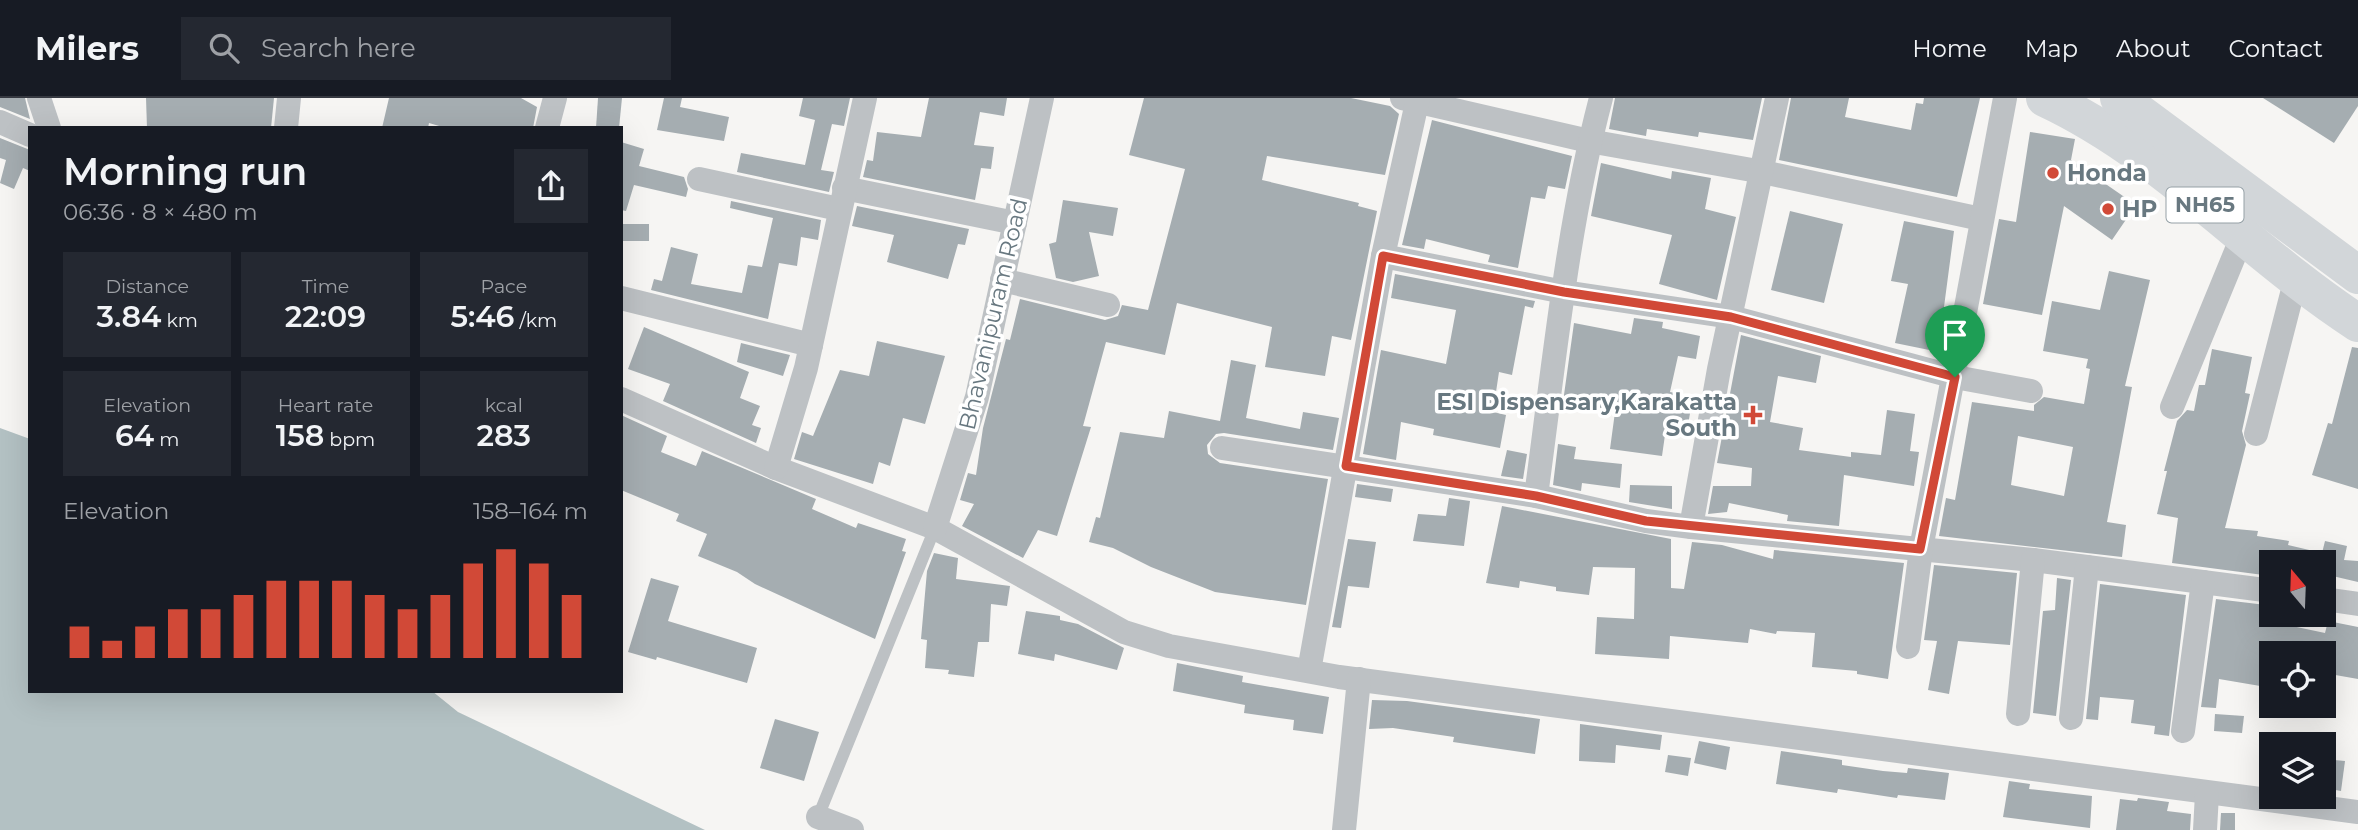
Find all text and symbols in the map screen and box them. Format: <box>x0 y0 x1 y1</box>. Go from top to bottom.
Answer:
search box <box>181 17 671 80</box>
text: Milers <box>35 28 139 68</box>
icon: search <box>205 29 243 67</box>
text: Search here <box>261 32 416 64</box>
text: Home <box>1912 34 1987 63</box>
text: Map <box>2025 34 2078 63</box>
text: About <box>2116 34 2190 63</box>
text: Contact <box>2228 34 2323 63</box>
text: Morning run <box>63 148 307 195</box>
button: share <box>514 149 588 223</box>
place label: Honda <box>2067 159 2147 187</box>
marker: Honda <box>2045 165 2061 181</box>
road number: NH65 <box>2166 188 2244 222</box>
street label: Bhavanipuram Road <box>953 195 1033 433</box>
place label: HP <box>2122 195 2157 223</box>
text: 06:36 · 8 × 480 m <box>63 198 258 226</box>
marker: HP <box>2100 201 2116 217</box>
text: Distance <box>105 275 189 298</box>
text: Time <box>302 275 349 298</box>
text: Pace <box>481 275 527 298</box>
text: 3.84 <box>96 298 161 335</box>
text: 22:09 <box>285 298 366 335</box>
text: 5:46 <box>450 298 514 335</box>
pin <box>1925 305 1985 377</box>
text: km <box>161 309 198 332</box>
text: /km <box>514 309 557 332</box>
icon: arrive <box>1936 316 1974 354</box>
place label: ESI Dispensary,Karakatta South <box>1436 388 1737 442</box>
text: Elevation <box>103 394 191 417</box>
text: Heart rate <box>278 394 373 417</box>
text: kcal <box>485 394 523 417</box>
marker: ESI Dispensary,Karakatta South <box>1743 405 1763 425</box>
text: 64 <box>115 417 154 454</box>
text: 158 <box>276 417 324 454</box>
text: 283 <box>477 417 531 454</box>
text: m <box>154 428 179 451</box>
text: bpm <box>324 428 375 451</box>
text: Elevation <box>63 497 169 525</box>
text: 158–164 m <box>473 497 588 525</box>
north arrow <box>2259 550 2336 626</box>
map controls <box>2259 550 2336 809</box>
button: locate <box>2259 641 2336 718</box>
button: layers <box>2259 732 2336 809</box>

